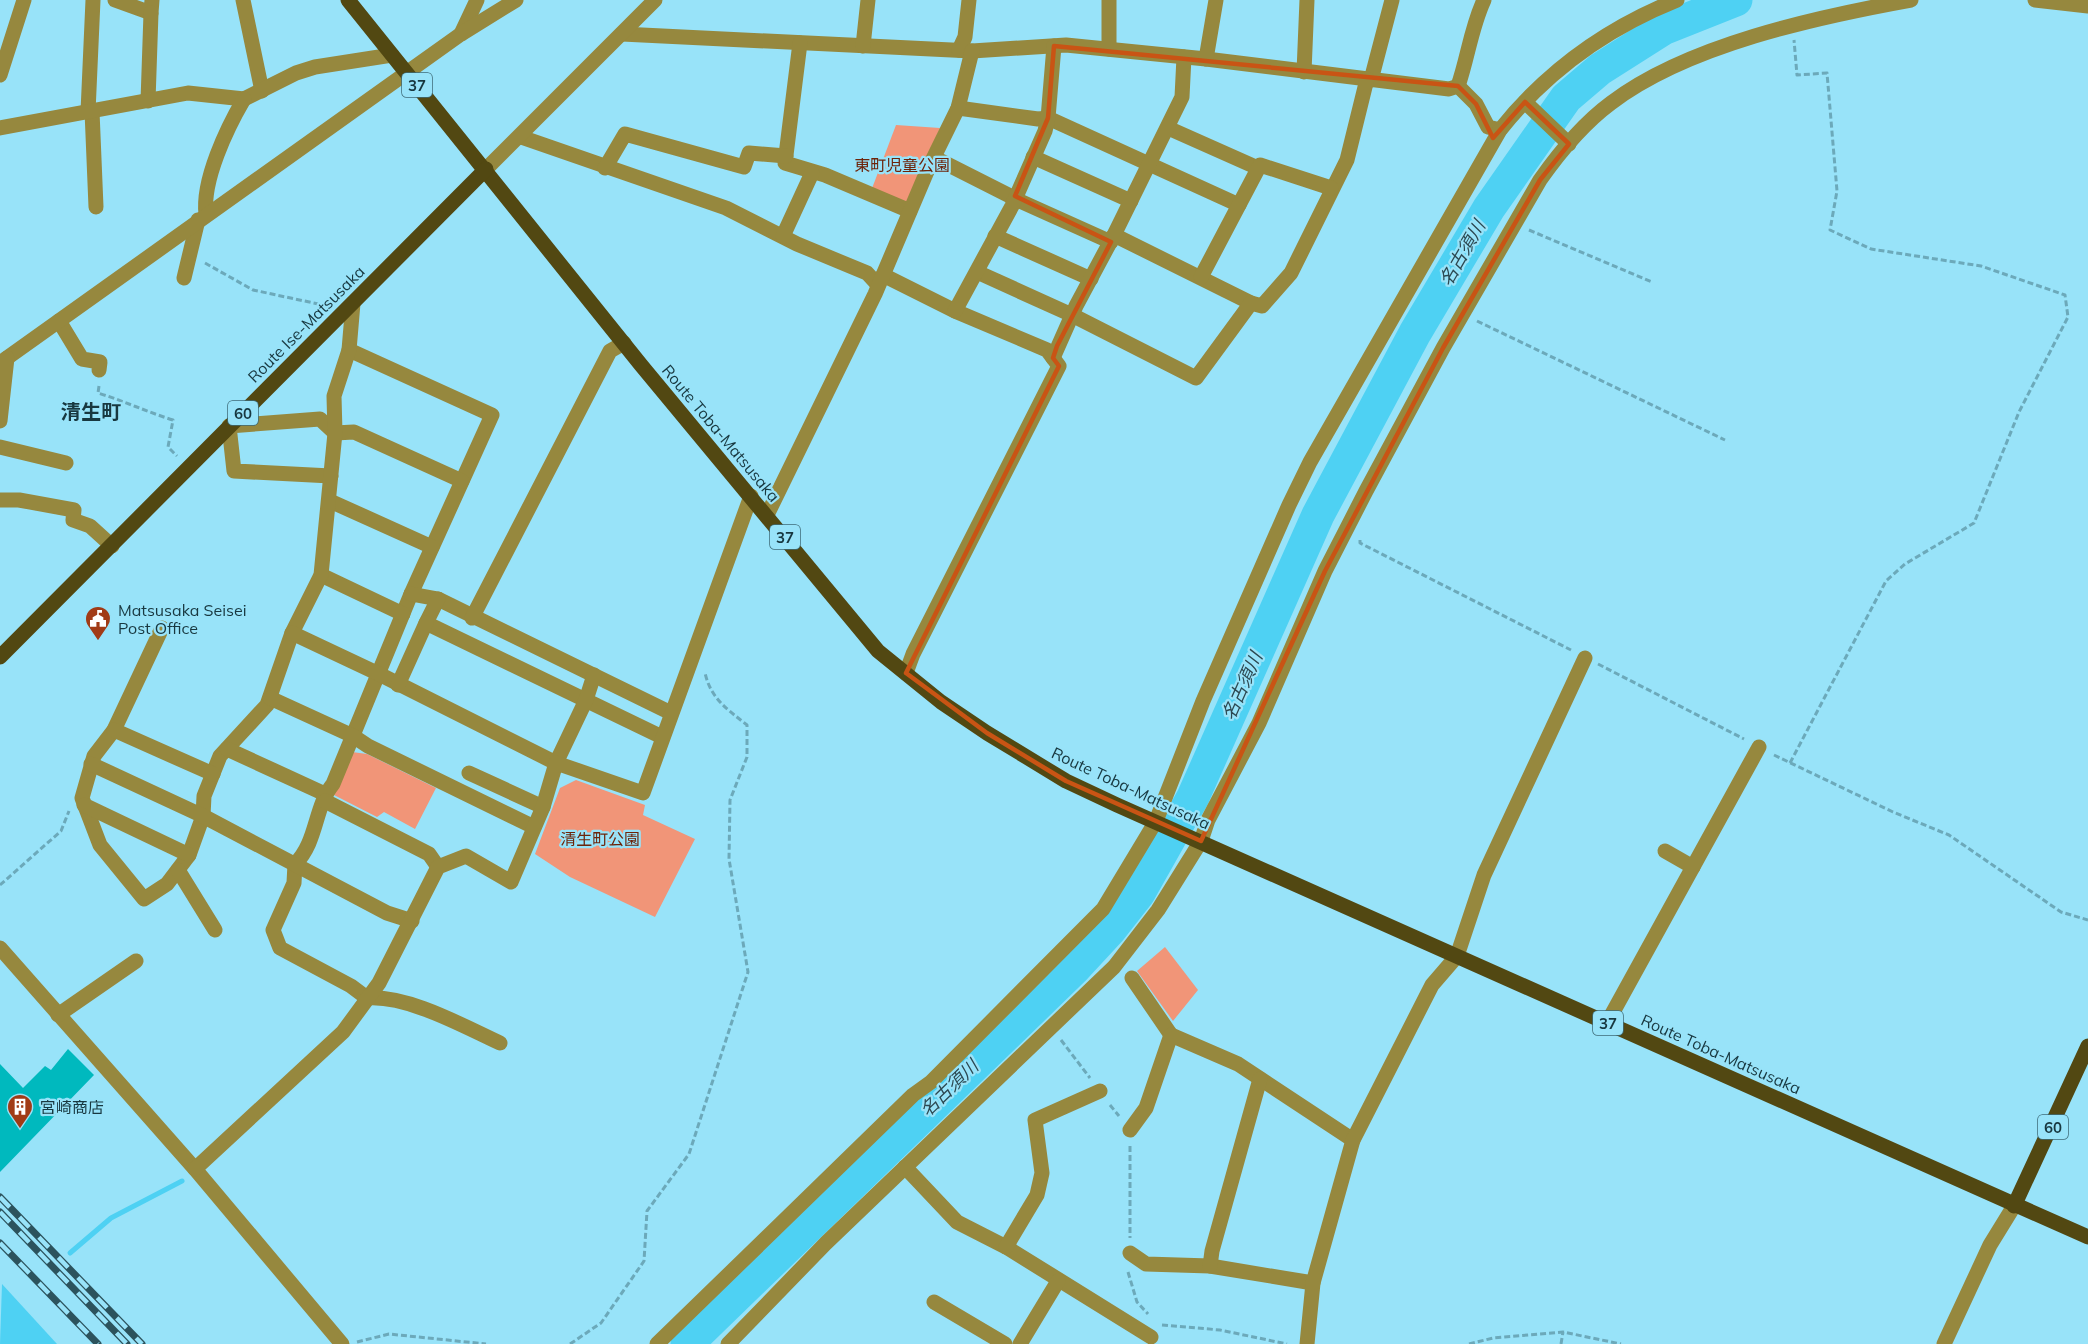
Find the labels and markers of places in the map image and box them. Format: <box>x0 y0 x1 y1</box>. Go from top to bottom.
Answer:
place label: Matsusaka Seisei Post Office <box>118 600 247 638</box>
public building icon: Matsusaka Seisei Post Office <box>83 604 113 642</box>
building icon: 宮崎商店 <box>5 1092 35 1130</box>
place label: 宮崎商店 <box>40 1097 104 1117</box>

